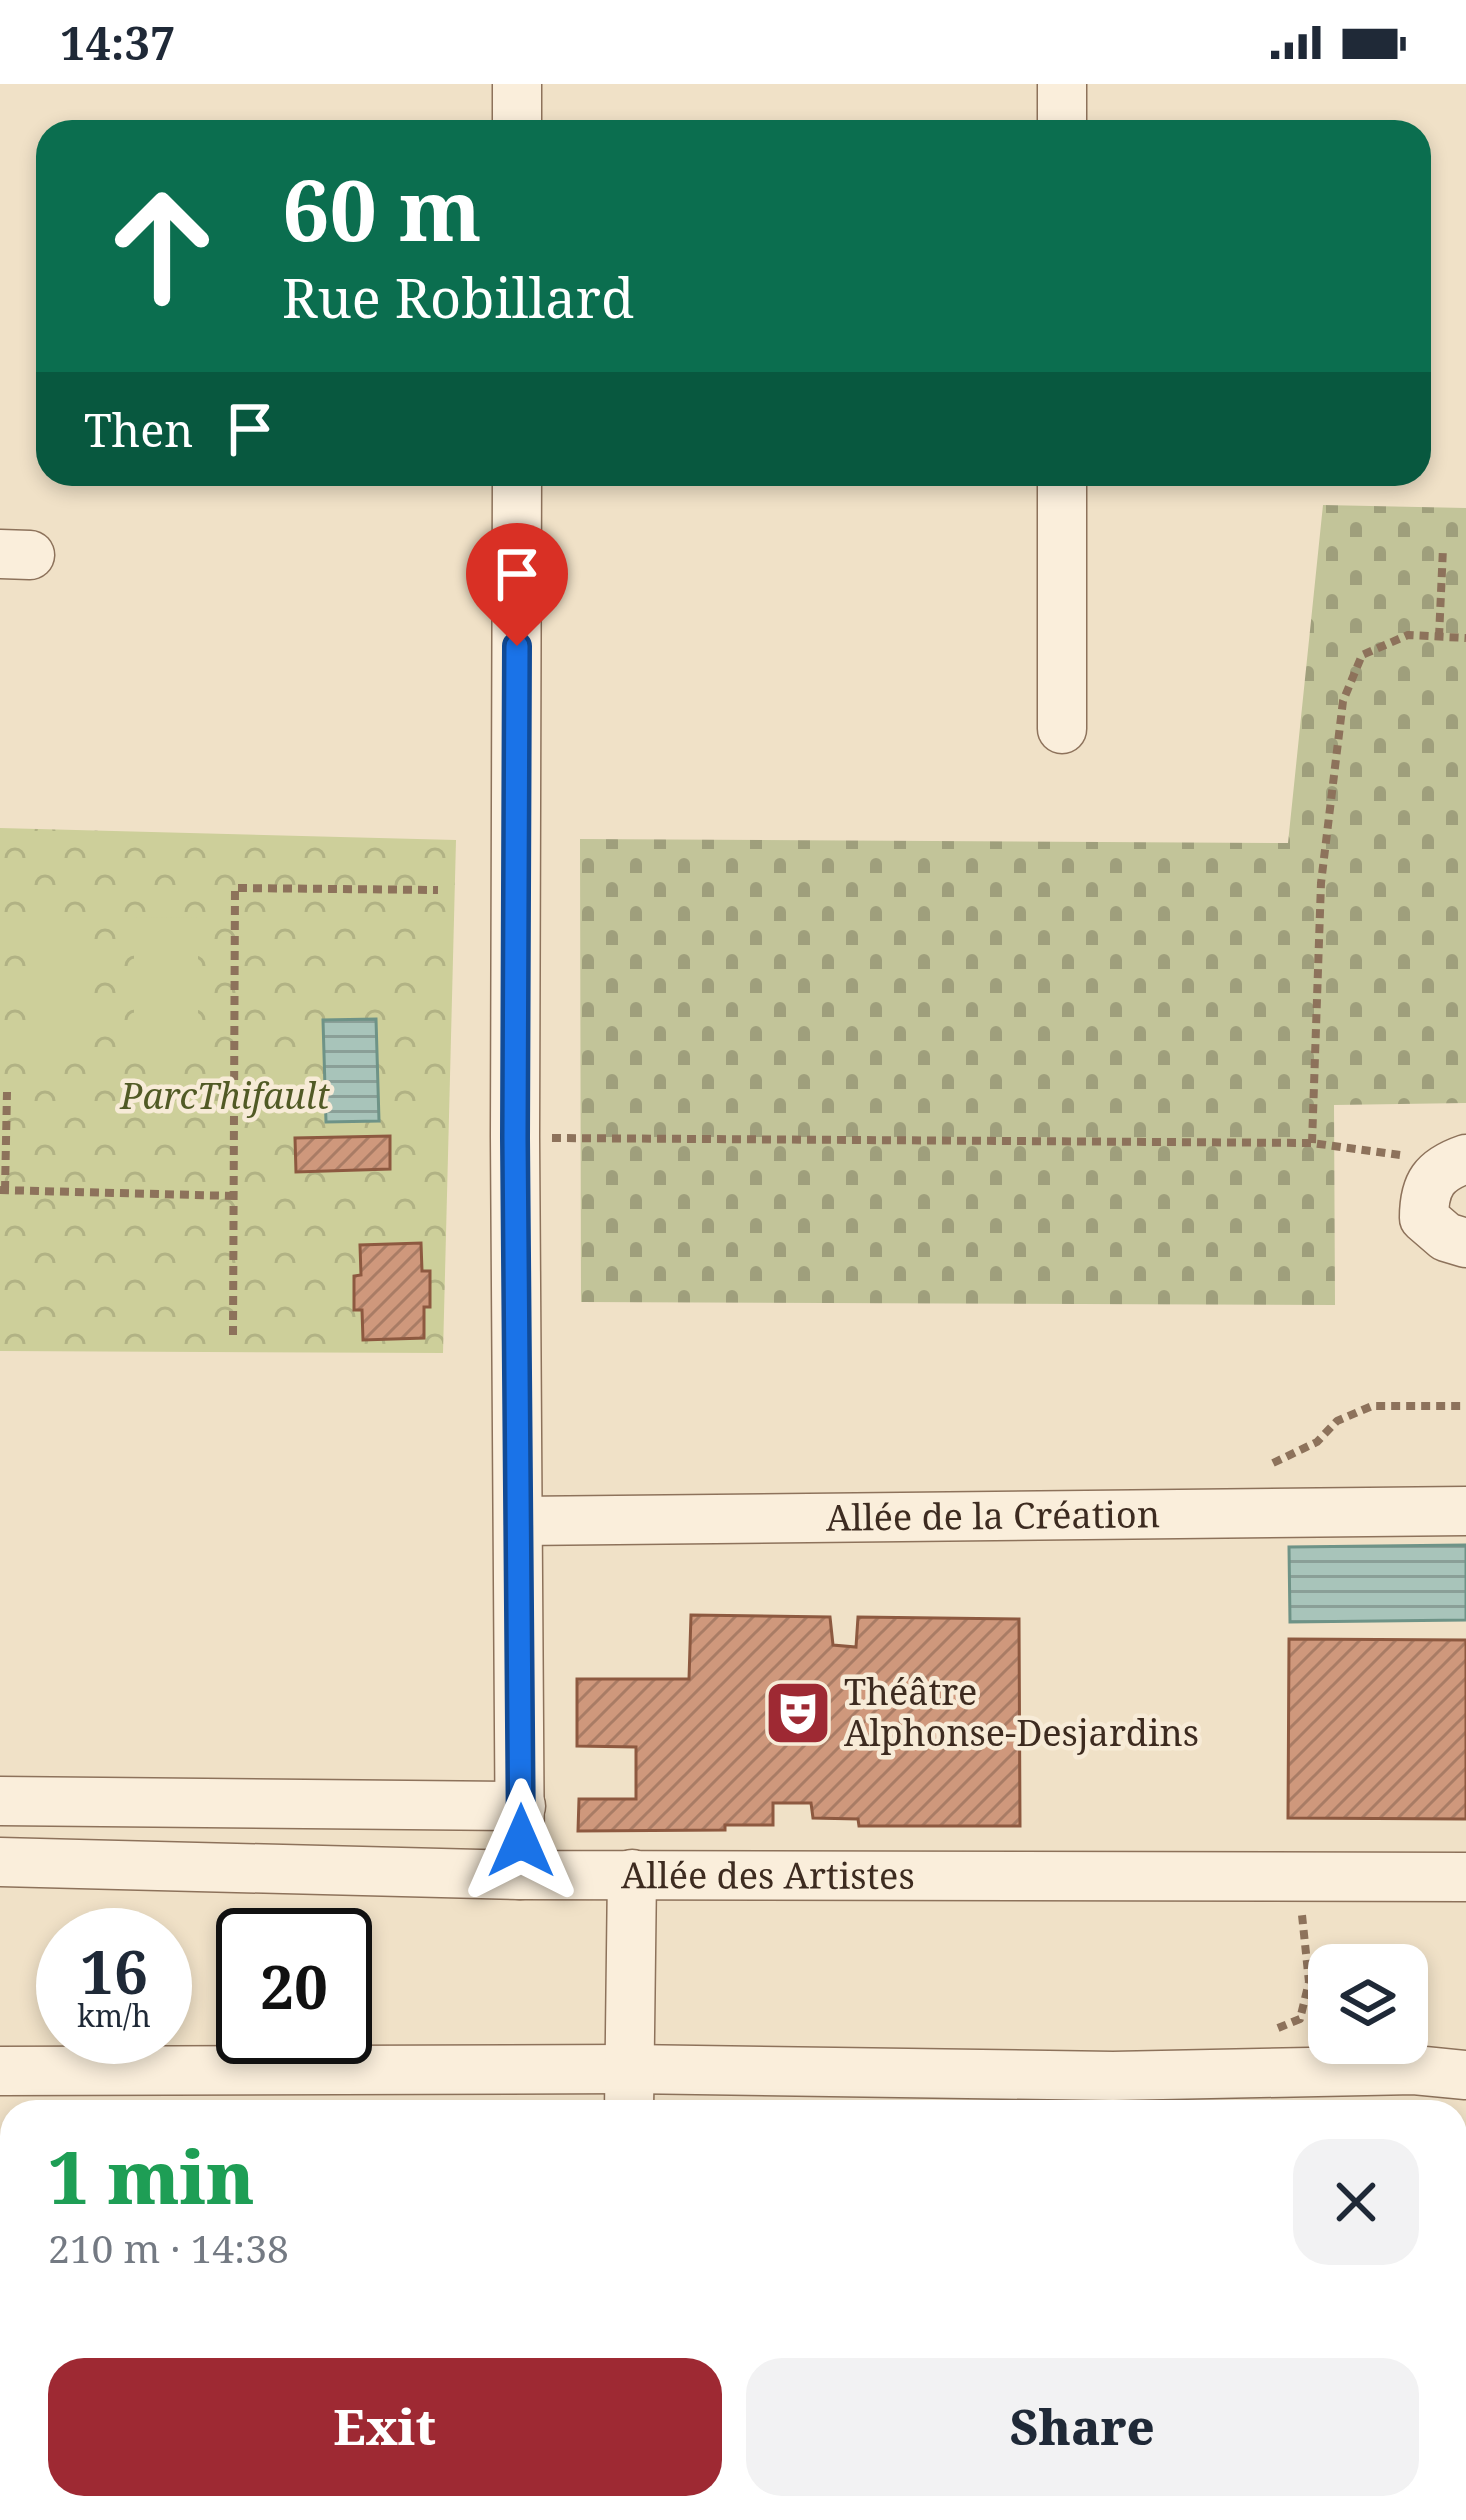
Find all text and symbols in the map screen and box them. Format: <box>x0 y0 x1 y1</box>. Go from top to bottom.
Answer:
text: 14:37 <box>60 12 175 73</box>
text: 60 m <box>282 151 482 266</box>
icon: ahead <box>84 168 240 324</box>
text: Rue Robillard <box>282 260 634 334</box>
icon: arrive <box>217 396 283 462</box>
text: Then <box>84 399 193 460</box>
pin <box>466 523 568 646</box>
icon: arrive <box>484 541 550 607</box>
park label: ParcThifault <box>119 1071 330 1120</box>
street label: Allée de la Création <box>826 1489 1160 1542</box>
place label: Théâtre Alphonse-Desjardins <box>844 1667 1199 1757</box>
theatre icon: Théâtre Alphonse-Desjardins <box>763 1678 833 1748</box>
position arrow <box>458 1778 584 1904</box>
street label: Allée des Artistes <box>621 1850 915 1900</box>
speed limit sign: 20 <box>216 1908 372 2064</box>
text: 16 <box>80 1930 148 2012</box>
map controls <box>1308 1944 1428 2064</box>
button: layers <box>1308 1944 1428 2064</box>
text: km/h <box>77 1995 151 2036</box>
text: 1 min <box>48 2127 255 2225</box>
button: close <box>1293 2139 1419 2265</box>
text: 210 m · 14:38 <box>48 2221 289 2274</box>
button: Exit <box>48 2358 722 2496</box>
button: Share <box>746 2358 1419 2496</box>

